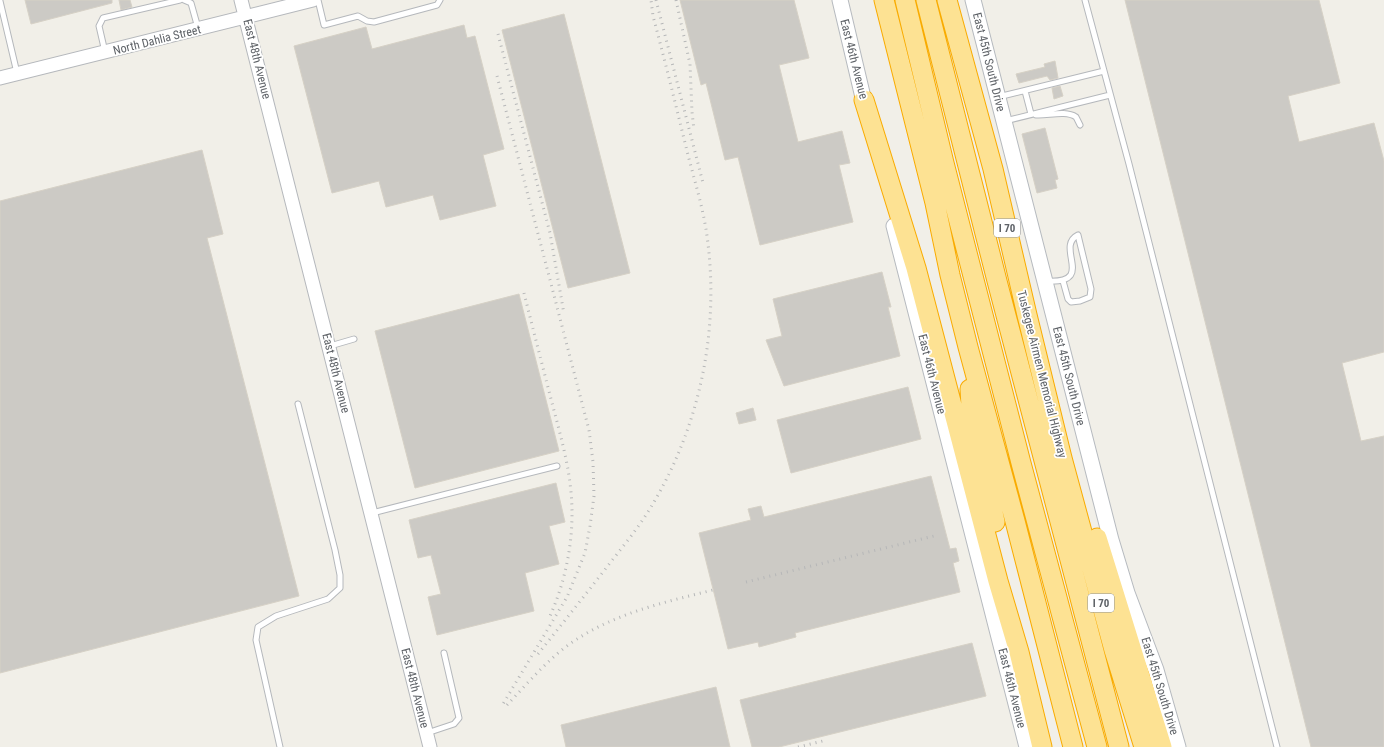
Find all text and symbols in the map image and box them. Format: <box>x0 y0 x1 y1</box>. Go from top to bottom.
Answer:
street label: East 45th South Drive <box>970 11 1008 113</box>
street label: East 48th Avenue <box>240 18 274 101</box>
street label: East 46th Avenue <box>837 18 871 101</box>
street label: North Dahlia Street <box>112 22 203 58</box>
road number: I 70 <box>994 219 1020 237</box>
street label: Tuskegee Airmen Memorial Highway <box>1014 289 1070 459</box>
street label: East 45th South Drive <box>1050 325 1088 427</box>
street label: East 48th Avenue <box>319 332 353 415</box>
street label: East 46th Avenue <box>915 333 949 416</box>
road number: I 70 <box>1088 594 1114 612</box>
street label: East 45th South Drive <box>1138 635 1182 737</box>
street label: East 48th Avenue <box>398 647 432 730</box>
street label: East 46th Avenue <box>995 647 1029 730</box>

